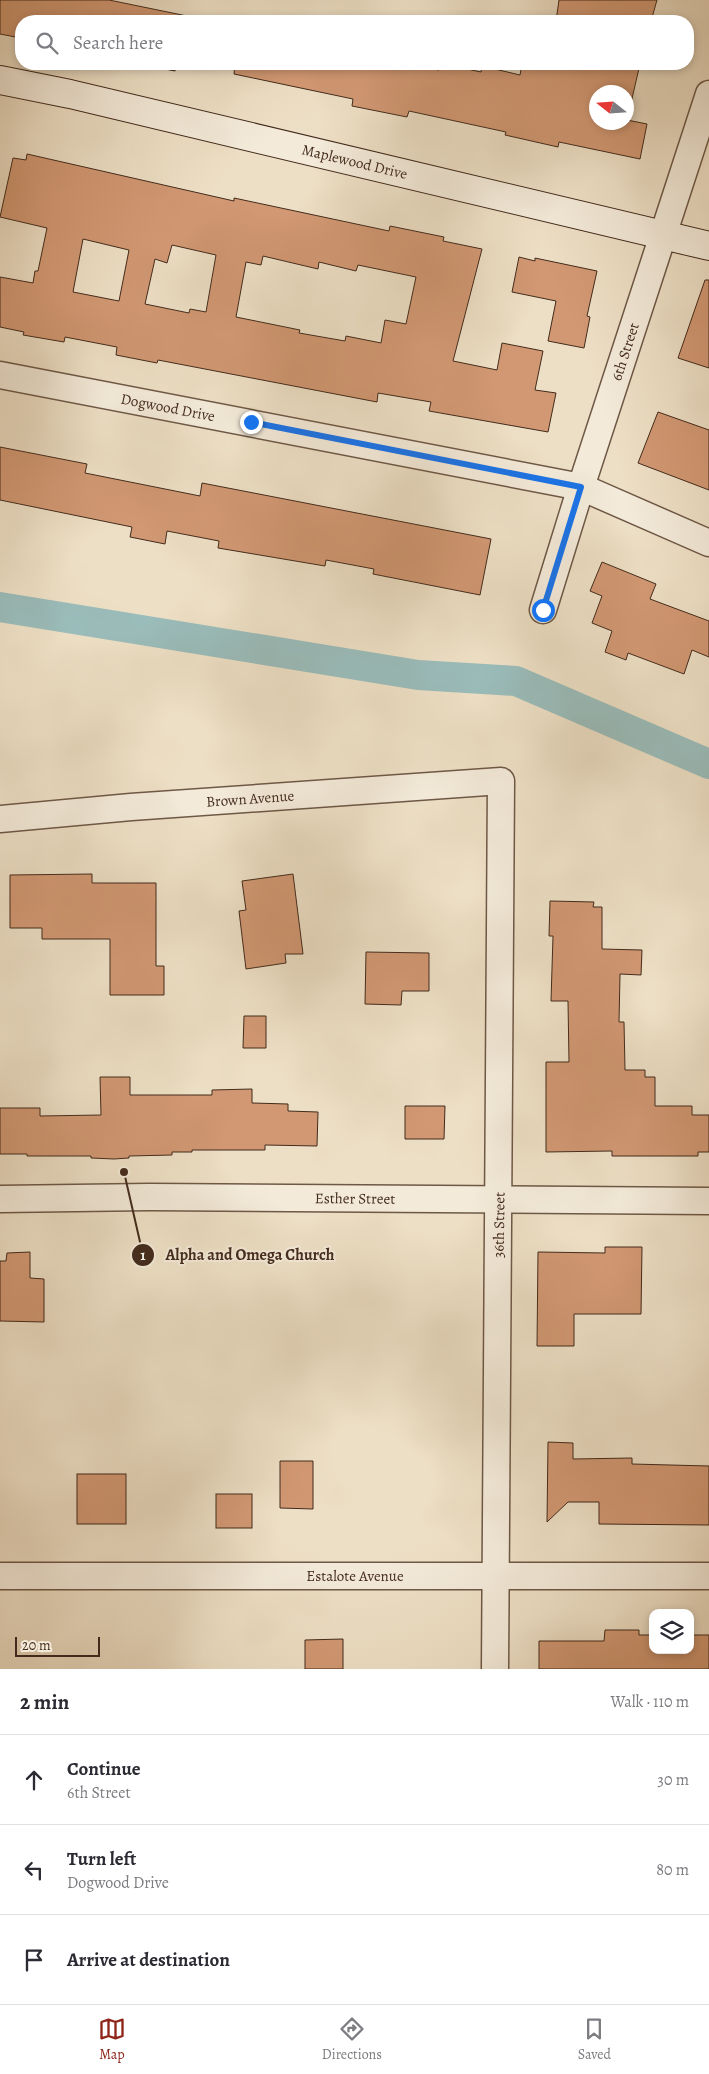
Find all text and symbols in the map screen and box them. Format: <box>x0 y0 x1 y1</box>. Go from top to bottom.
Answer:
search box <box>15 15 694 70</box>
icon: search <box>33 29 61 57</box>
text: Search here <box>73 30 163 56</box>
north arrow <box>589 85 634 130</box>
street label: Maplewood Drive <box>300 139 410 184</box>
street label: 6th Street <box>606 320 644 383</box>
street label: Dogwood Drive <box>119 388 217 426</box>
route end <box>240 411 263 434</box>
route start <box>532 599 555 622</box>
street label: Brown Avenue <box>205 786 295 812</box>
street label: Esther Street <box>315 1188 395 1209</box>
street label: 36th Street <box>488 1192 510 1258</box>
callout: Alpha and Omega Church <box>130 1239 344 1270</box>
text: Alpha and Omega Church <box>164 1244 335 1266</box>
text: 1 <box>140 1245 146 1265</box>
street label: Estalote Avenue <box>306 1566 404 1586</box>
map controls <box>649 1609 694 1654</box>
button: layers <box>649 1609 694 1654</box>
scale bar <box>15 1634 100 1657</box>
text: 20 m <box>22 1636 51 1655</box>
text: 2 min <box>20 1688 69 1716</box>
text: Walk · 110 m <box>611 1691 689 1713</box>
text: Continue <box>67 1756 141 1782</box>
icon: ahead <box>20 1766 48 1794</box>
text: 30 m <box>657 1769 689 1791</box>
text: 6th Street <box>67 1782 131 1804</box>
text: Turn left <box>67 1846 136 1872</box>
icon: left <box>20 1856 48 1884</box>
text: 80 m <box>656 1859 689 1881</box>
text: Dogwood Drive <box>67 1872 169 1894</box>
icon: arrive <box>20 1946 48 1974</box>
text: Arrive at destination <box>67 1947 230 1973</box>
tab: Map <box>98 2015 126 2064</box>
tab: Directions <box>322 2015 382 2064</box>
tab: Saved <box>578 2015 611 2064</box>

